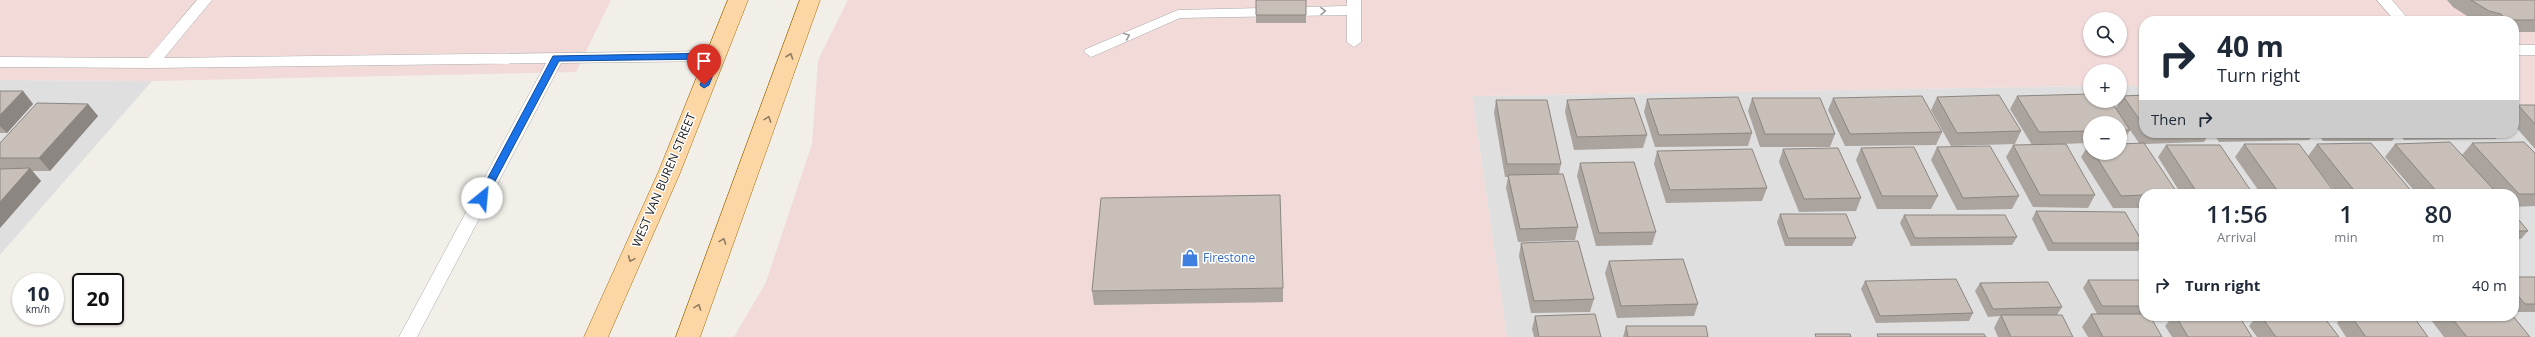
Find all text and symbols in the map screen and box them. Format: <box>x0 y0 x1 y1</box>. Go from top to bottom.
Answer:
one-way arrow <box>1320 7 1326 15</box>
map controls <box>2083 12 2127 160</box>
button: search <box>2083 12 2127 56</box>
text: 40 m <box>2217 27 2284 65</box>
icon: right <box>2151 32 2203 84</box>
one-way arrow <box>1123 33 1130 41</box>
pin <box>687 44 721 85</box>
icon: arrive <box>693 50 715 72</box>
one-way arrow <box>785 53 794 60</box>
text: Turn right <box>2217 63 2300 87</box>
button: + <box>2083 64 2127 108</box>
icon: right <box>2194 108 2216 130</box>
text: Then <box>2151 109 2186 129</box>
street label: WEST VAN BUREN STREET <box>628 110 700 250</box>
one-way arrow <box>763 115 771 122</box>
button: − <box>2083 116 2127 160</box>
position arrow <box>461 177 503 219</box>
text: 11:56 <box>2206 197 2267 230</box>
text: 1 <box>2339 197 2353 230</box>
text: 80 <box>2425 197 2452 230</box>
text: Arrival <box>2217 228 2256 246</box>
text: min <box>2334 228 2358 246</box>
text: m <box>2432 228 2444 246</box>
one-way arrow <box>718 237 726 244</box>
shop icon: Firestone <box>1180 248 1200 268</box>
place label: Firestone <box>1203 249 1255 266</box>
one-way arrow <box>627 256 635 263</box>
speed limit sign: 20 <box>72 273 124 325</box>
icon: right <box>2151 274 2173 296</box>
text: Turn right <box>2185 275 2260 295</box>
text: 40 m <box>2472 275 2507 295</box>
text: 10 <box>27 280 49 307</box>
text: km/h <box>26 302 50 316</box>
one-way arrow <box>694 304 702 311</box>

